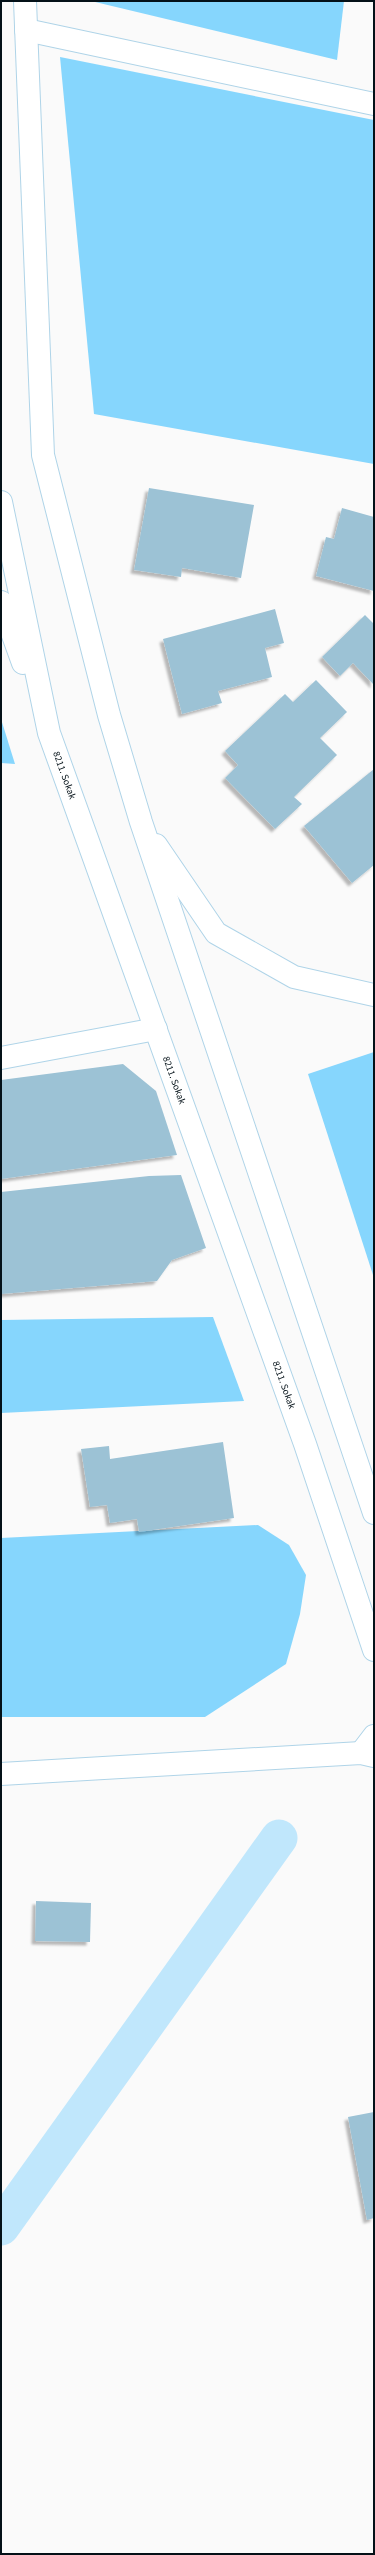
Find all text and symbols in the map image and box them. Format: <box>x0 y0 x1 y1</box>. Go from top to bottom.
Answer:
street label: 8211. Sokak <box>49 749 79 801</box>
street label: 8211. Sokak <box>159 1054 189 1106</box>
street label: 8211. Sokak <box>269 1359 299 1411</box>

